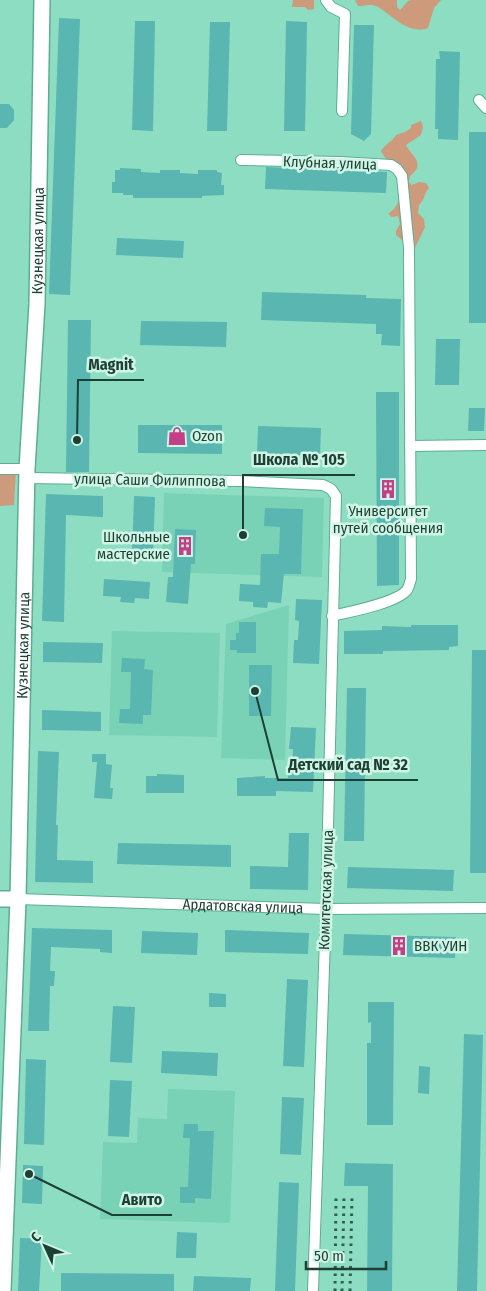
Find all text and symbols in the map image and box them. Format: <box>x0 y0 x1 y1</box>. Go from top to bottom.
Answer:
street label: Клубная улица <box>283 152 377 174</box>
street label: Кузнецкая улица <box>28 187 48 294</box>
callout: Magnit <box>78 349 144 380</box>
text: Magnit <box>88 355 134 374</box>
shop icon: Ozon <box>166 425 188 447</box>
place label: Ozon <box>192 427 223 445</box>
callout: Школа № 105 <box>243 444 355 475</box>
text: Школа № 105 <box>253 450 345 469</box>
street label: улица Саши Филиппова <box>74 470 226 490</box>
building icon: Университет путей сообщения <box>377 478 399 500</box>
place label: Университет путей сообщения <box>333 502 443 537</box>
place label: Школьные мастерские <box>97 528 170 563</box>
building icon: Школьные мастерские <box>174 535 196 557</box>
street label: Кузнецкая улица <box>13 592 33 699</box>
callout: Детский сад № 32 <box>278 749 418 780</box>
text: Детский сад № 32 <box>287 755 408 774</box>
street label: Комитетская улица <box>315 829 337 951</box>
street label: Ардатовская улица <box>182 895 303 917</box>
building icon: ВВК УИН <box>388 935 410 957</box>
place label: ВВК УИН <box>414 937 467 955</box>
callout: Авито <box>112 1184 172 1215</box>
text: Авито <box>121 1190 163 1209</box>
north arrow <box>20 1221 70 1271</box>
text: С <box>27 1228 45 1246</box>
scale bar <box>306 1238 386 1270</box>
text: 50 m <box>314 1247 344 1265</box>

